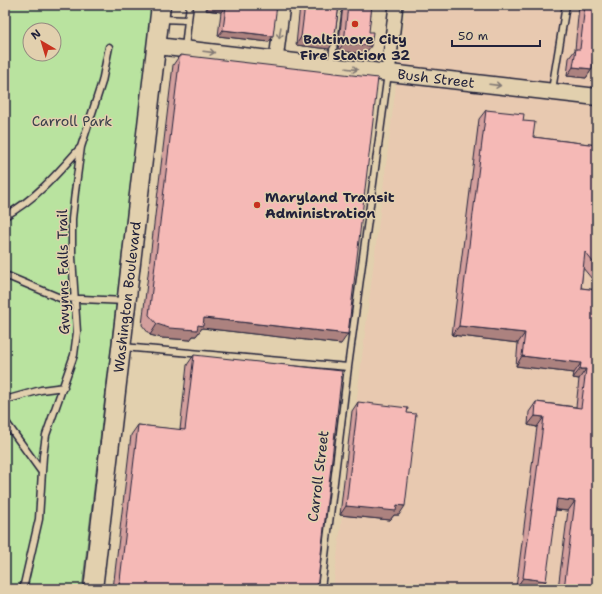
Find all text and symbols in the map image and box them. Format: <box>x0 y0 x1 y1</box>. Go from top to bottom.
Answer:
marker: Baltimore City Fire Station 32 <box>350 19 360 29</box>
north arrow <box>22 22 62 62</box>
scale bar <box>452 22 540 48</box>
text: N <box>28 26 44 43</box>
one-way arrow <box>276 26 284 39</box>
text: 50 m <box>458 28 488 44</box>
place label: Baltimore City Fire Station 32 <box>300 30 410 64</box>
one-way arrow <box>202 48 215 56</box>
one-way arrow <box>345 65 358 73</box>
street label: Bush Street <box>397 65 476 92</box>
one-way arrow <box>488 82 501 89</box>
park label: Carroll Park <box>32 112 112 130</box>
place label: Maryland Transit Administration <box>265 188 395 222</box>
marker: Maryland Transit Administration <box>252 200 262 210</box>
street label: Gwynns Falls Trail <box>53 209 73 335</box>
street label: Washington Boulevard <box>109 220 145 374</box>
street label: Carroll Street <box>303 429 333 523</box>

